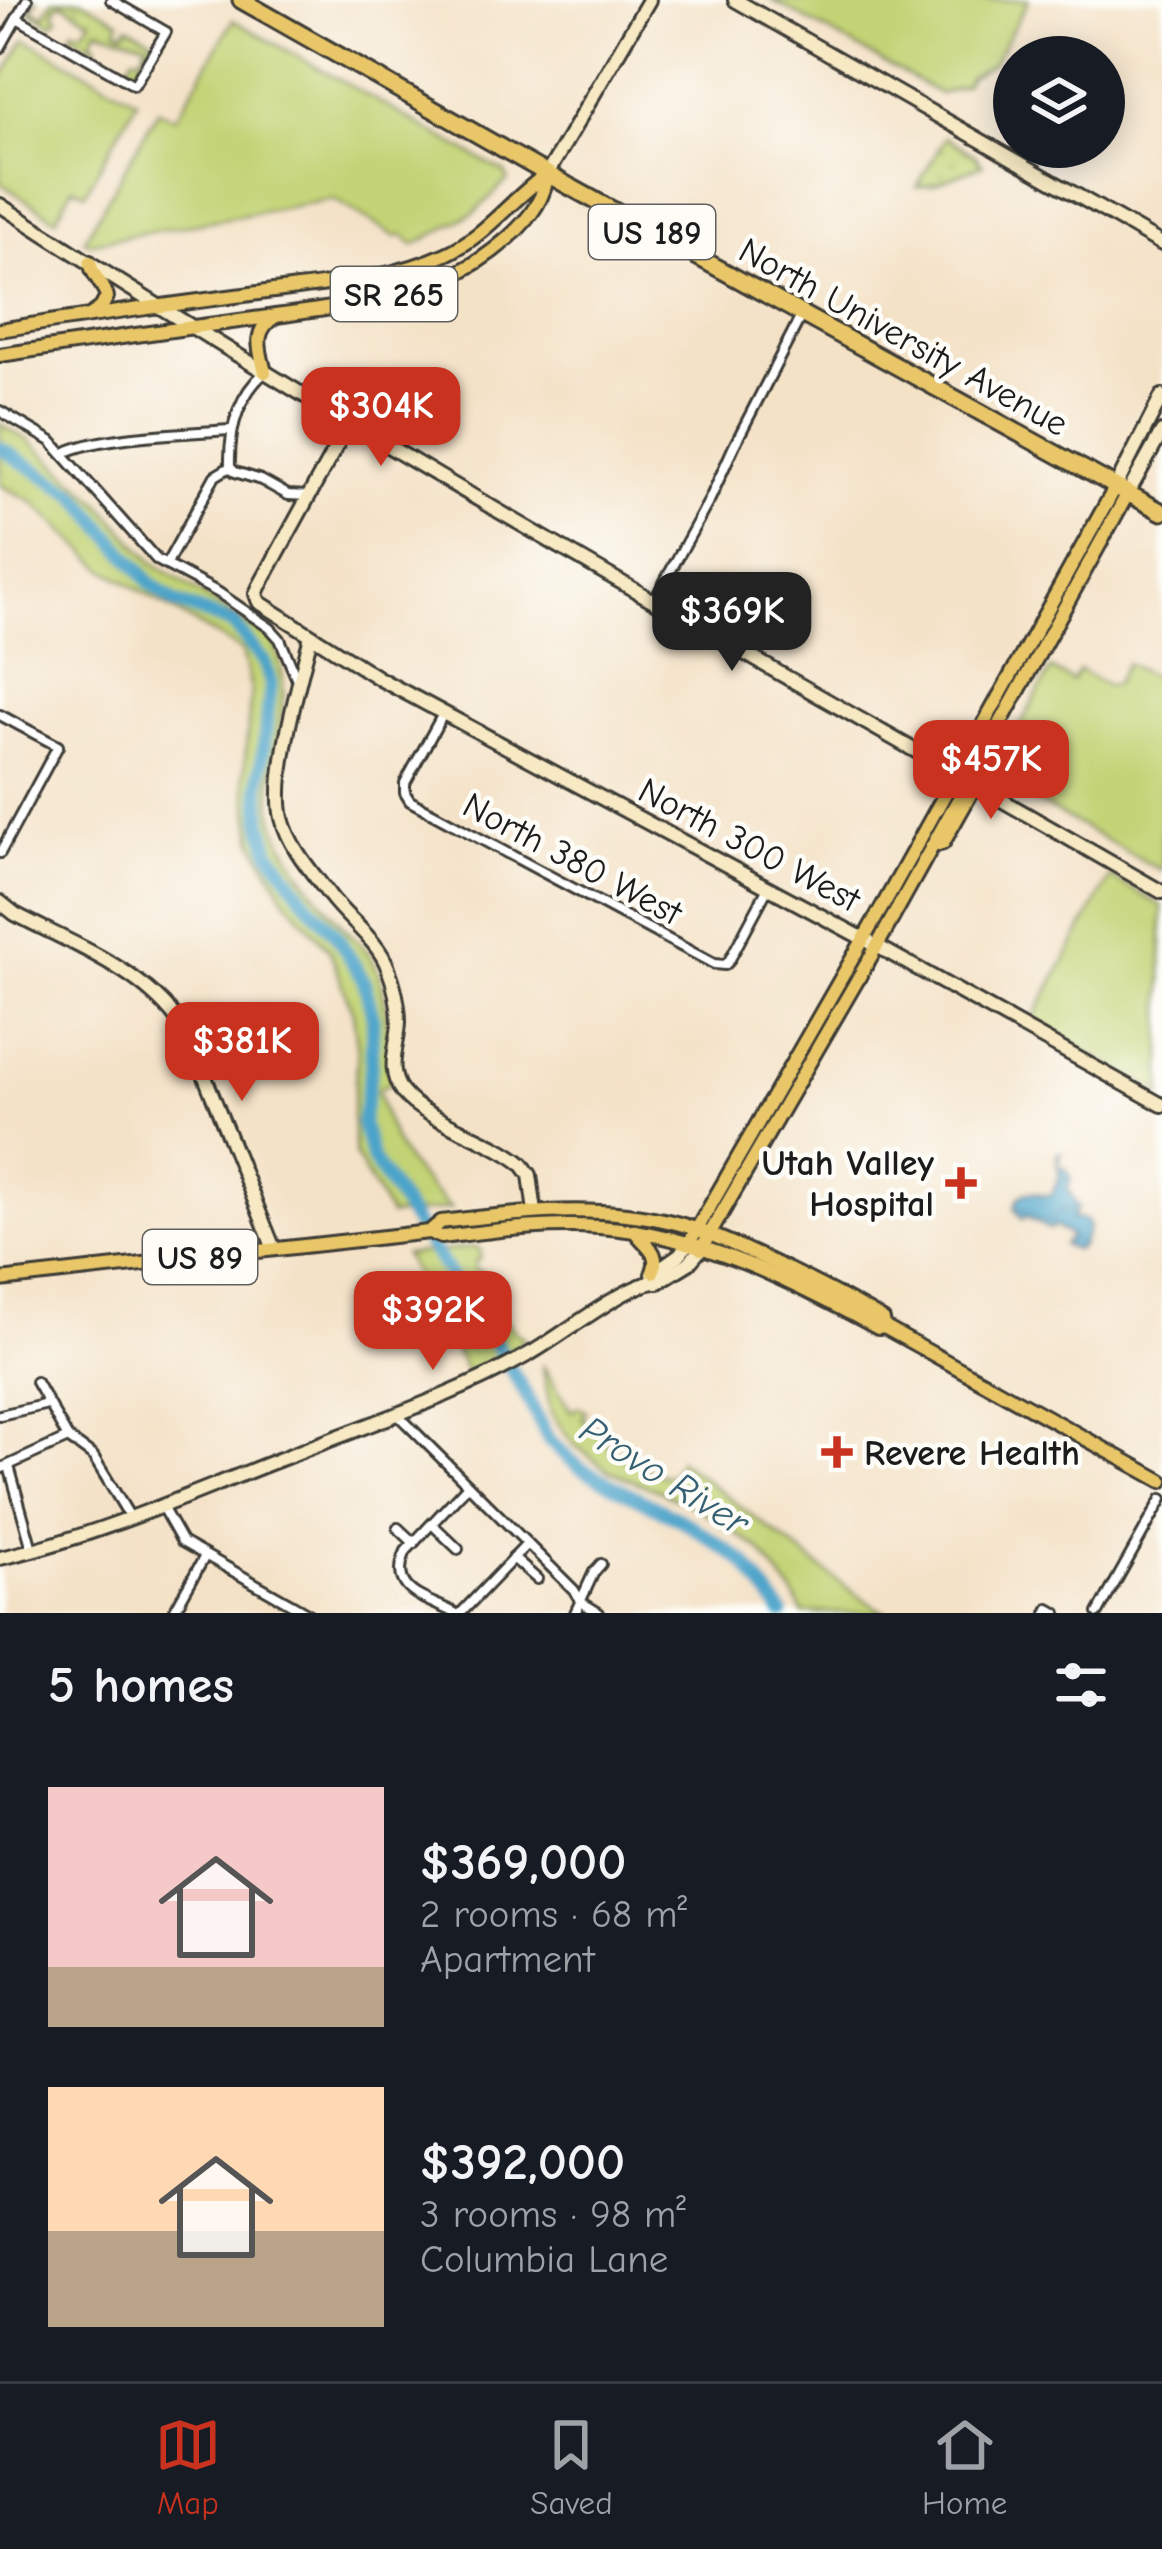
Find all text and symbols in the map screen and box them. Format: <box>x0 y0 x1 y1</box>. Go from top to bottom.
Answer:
map controls <box>993 36 1125 168</box>
button: layers <box>993 36 1125 168</box>
road number: US 189 <box>589 205 715 259</box>
street label: North University Avenue <box>732 230 1075 445</box>
road number: SR 265 <box>331 267 457 321</box>
pin: $304K <box>297 367 465 469</box>
text: $304K <box>328 383 434 428</box>
pin: $369K <box>648 572 816 674</box>
text: $369K <box>679 588 785 633</box>
pin: $457K <box>907 720 1075 822</box>
text: $457K <box>940 736 1042 781</box>
street label: North 300 West <box>632 770 868 922</box>
street label: North 380 West <box>456 785 690 935</box>
pin: $381K <box>158 1002 326 1104</box>
text: $381K <box>192 1018 292 1063</box>
place label: Utah Valley Hospital <box>761 1143 935 1225</box>
marker: Utah Valley Hospital <box>945 1167 977 1199</box>
road number: US 89 <box>143 1230 257 1284</box>
pin: $392K <box>349 1271 517 1373</box>
text: $392K <box>381 1287 485 1332</box>
water label: Provo River <box>572 1407 758 1547</box>
place label: Revere Health <box>864 1433 1080 1474</box>
marker: Revere Health <box>821 1436 853 1468</box>
icon: filters <box>1048 1652 1114 1718</box>
text: 5 homes <box>48 1656 234 1715</box>
text: $369,000 <box>420 1833 626 1892</box>
icon: home <box>144 1835 288 1979</box>
text: 2 rooms · 68 m² <box>420 1892 687 1937</box>
text: Apartment <box>420 1937 595 1982</box>
text: $392,000 <box>420 2133 625 2192</box>
icon: home <box>144 2135 288 2279</box>
text: 3 rooms · 98 m² <box>420 2192 686 2237</box>
text: Columbia Lane <box>420 2237 668 2282</box>
tab: Map <box>155 2412 221 2522</box>
tab: Saved <box>530 2412 613 2522</box>
tab: Home <box>922 2412 1007 2522</box>

